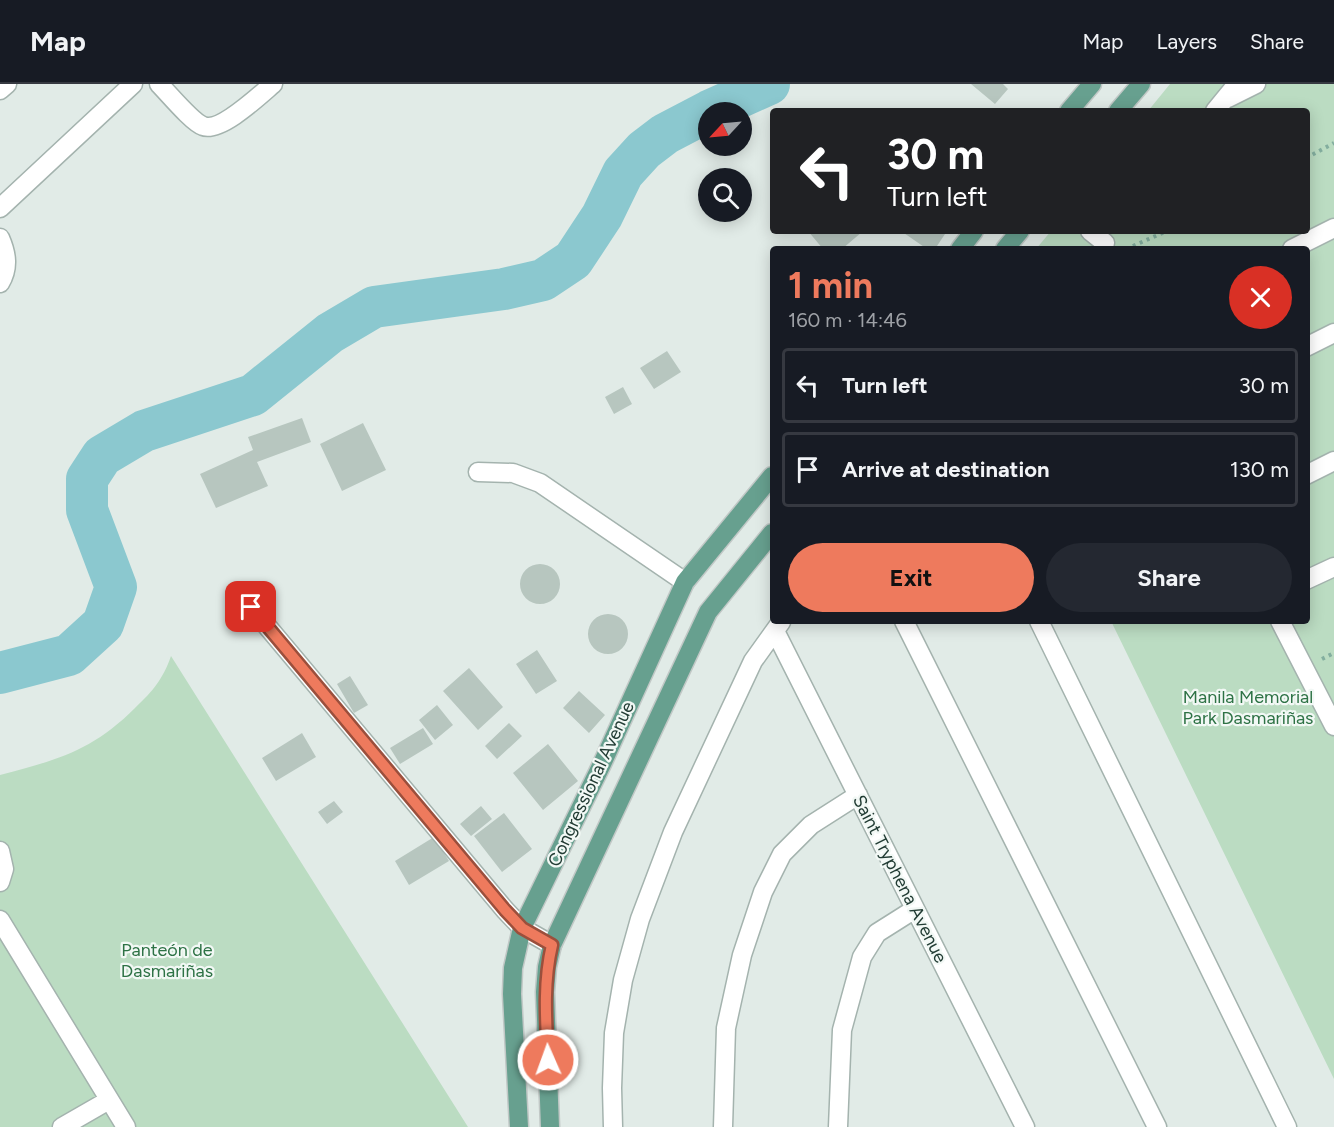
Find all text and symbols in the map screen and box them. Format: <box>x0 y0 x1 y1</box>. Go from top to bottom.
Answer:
text: Map <box>30 24 86 58</box>
text: Map <box>1083 29 1123 54</box>
text: Layers <box>1156 29 1217 54</box>
text: Share <box>1250 29 1304 54</box>
north arrow <box>698 102 752 156</box>
map controls <box>698 102 752 222</box>
text: 30 m <box>887 129 984 180</box>
icon: left <box>788 132 866 210</box>
button: search <box>698 168 752 222</box>
text: Turn left <box>887 180 987 213</box>
text: 1 min <box>788 264 873 307</box>
button: close <box>1229 266 1292 329</box>
text: 160 m · 14:46 <box>788 308 907 332</box>
icon: left <box>791 369 824 402</box>
text: Turn left <box>842 372 928 399</box>
text: 30 m <box>1239 372 1289 399</box>
icon: arrive <box>791 453 824 486</box>
text: Arrive at destination <box>842 456 1050 483</box>
text: 130 m <box>1230 456 1289 483</box>
button: Exit <box>788 543 1034 612</box>
button: Share <box>1046 543 1292 612</box>
pin <box>225 581 276 632</box>
icon: arrive <box>234 590 267 623</box>
park label: Manila Memorial Park Dasmariñas <box>1182 686 1314 729</box>
street label: Congressional Avenue <box>543 698 639 870</box>
street label: Saint Tryphena Avenue <box>848 791 952 967</box>
park label: Panteón de Dasmariñas <box>121 939 213 982</box>
position arrow <box>516 1028 580 1092</box>

